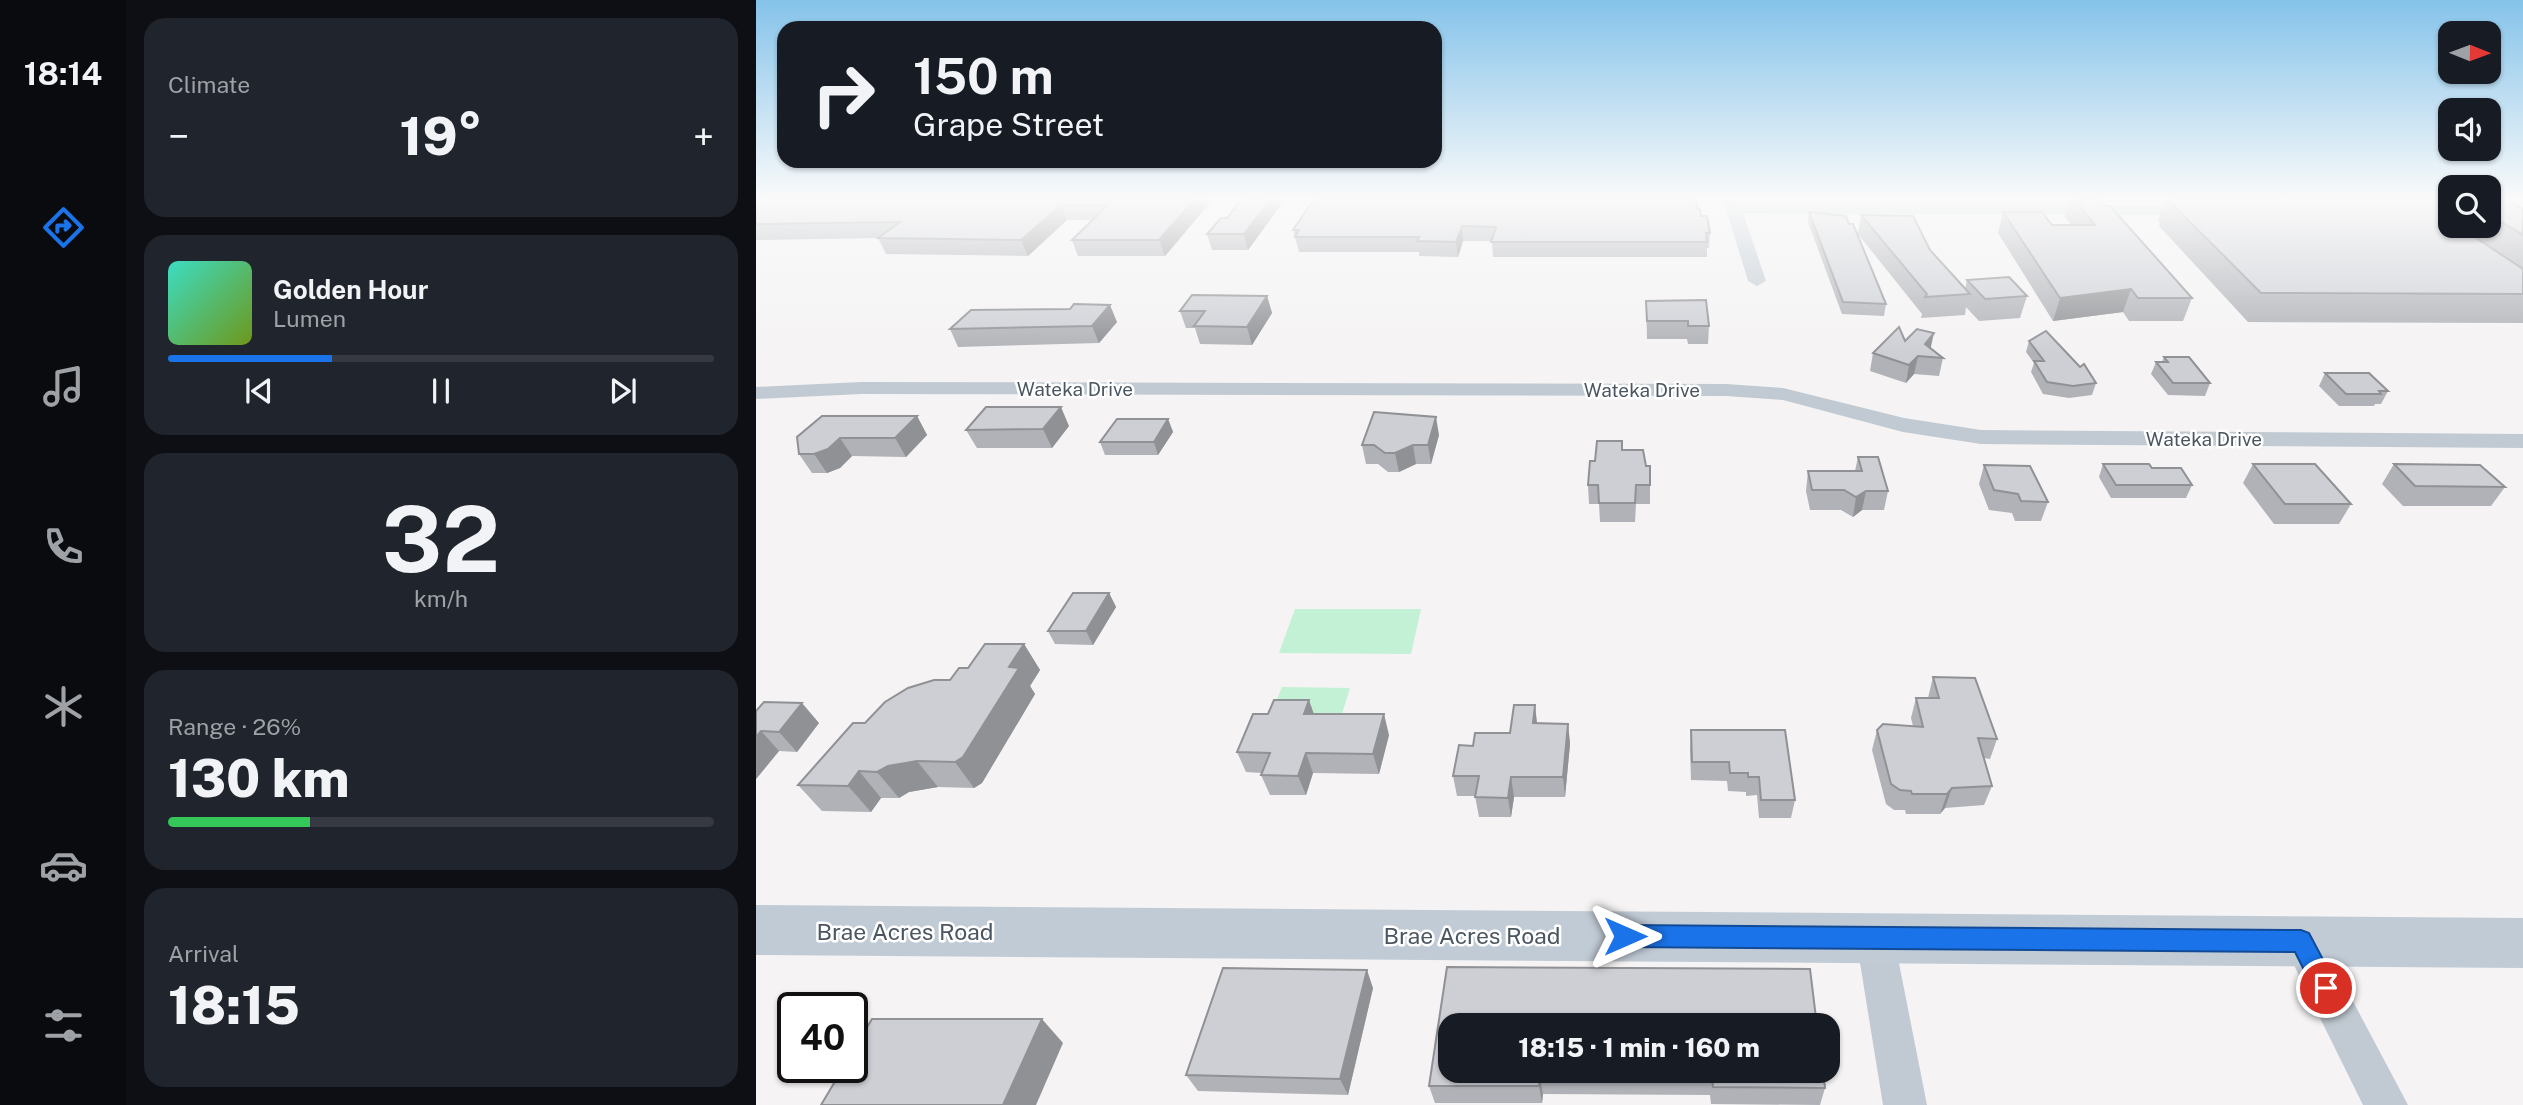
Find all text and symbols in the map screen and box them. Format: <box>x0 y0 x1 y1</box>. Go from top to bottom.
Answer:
north arrow <box>2438 21 2501 84</box>
map controls <box>2438 21 2501 238</box>
text: 150 m <box>913 47 1054 105</box>
icon: right <box>798 49 889 140</box>
text: 18:14 <box>24 55 102 92</box>
text: Climate <box>168 71 250 98</box>
button: sound <box>2438 98 2501 161</box>
text: 19° <box>400 106 482 167</box>
text: Grape Street <box>913 106 1104 143</box>
text: − <box>168 114 189 159</box>
text: + <box>693 114 714 159</box>
button: search <box>2438 175 2501 238</box>
icon: directions <box>39 203 88 252</box>
text: Golden Hour <box>273 274 428 305</box>
text: Lumen <box>273 305 346 332</box>
icon: music <box>39 362 88 411</box>
icon: previous <box>240 372 278 410</box>
icon: pause <box>422 372 460 410</box>
icon: next <box>604 372 642 410</box>
street label: Wateka Drive <box>1017 378 1133 400</box>
street label: Wateka Drive <box>1584 379 1700 401</box>
street label: Wateka Drive <box>2146 428 2262 450</box>
text: 32 <box>382 486 500 592</box>
icon: phone <box>39 522 88 571</box>
text: km/h <box>414 585 468 612</box>
icon: climate <box>39 682 88 731</box>
text: Range · 26% <box>168 713 301 740</box>
text: 130 km <box>168 748 350 809</box>
icon: car <box>39 841 88 890</box>
position arrow <box>1588 899 1662 973</box>
street label: Brae Acres Road <box>817 918 993 945</box>
street label: Brae Acres Road <box>1384 922 1560 949</box>
text: Arrival <box>168 940 239 967</box>
pin <box>2296 958 2356 1018</box>
icon: arrive <box>2307 969 2345 1007</box>
text: 18:15 <box>168 975 300 1036</box>
speed limit sign: 40 <box>777 992 868 1083</box>
icon: filters <box>39 1001 88 1050</box>
text: 18:15 · 1 min · 160 m <box>1518 1032 1760 1063</box>

